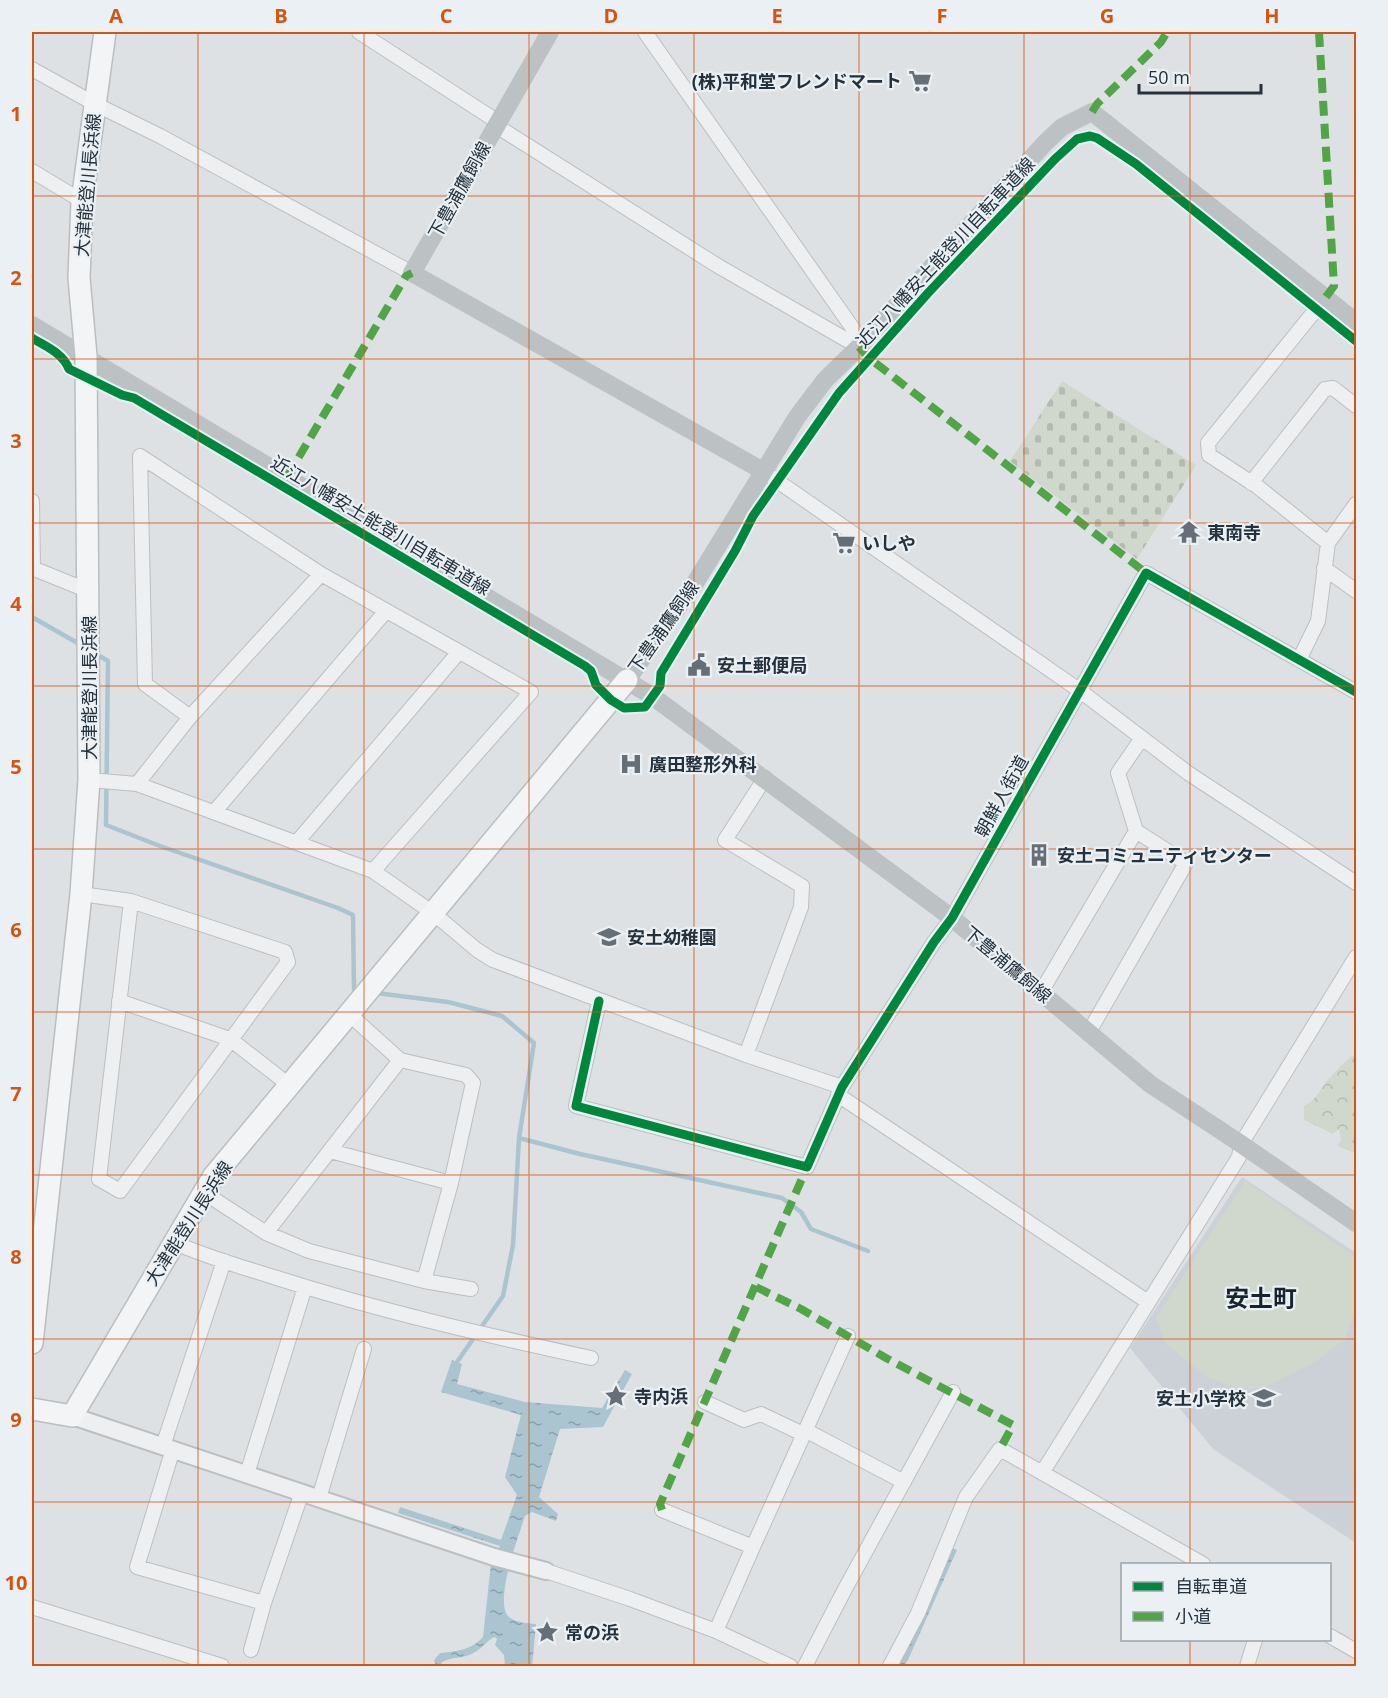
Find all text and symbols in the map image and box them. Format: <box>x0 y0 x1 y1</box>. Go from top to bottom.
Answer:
text: A <box>109 2 123 29</box>
text: B <box>274 2 288 29</box>
text: C <box>440 2 453 29</box>
text: D <box>604 2 618 29</box>
text: E <box>771 2 783 29</box>
text: F <box>937 2 947 29</box>
text: G <box>1100 2 1114 29</box>
text: H <box>1264 2 1280 29</box>
scale bar <box>1139 57 1260 95</box>
text: 50 m <box>1148 65 1190 89</box>
supermarket icon: (株)平和堂フレンドマート <box>907 68 933 94</box>
place label: (株)平和堂フレンドマート <box>692 69 902 93</box>
text: 1 <box>10 100 22 127</box>
street label: 大津能登川長浜線 <box>69 112 105 258</box>
street label: 下豊浦鷹飼線 <box>422 137 496 243</box>
street label: 近江八幡安土能登川自転車道線 <box>850 152 1040 352</box>
text: 2 <box>10 264 22 291</box>
text: 3 <box>10 427 22 454</box>
street label: 近江八幡安土能登川自転車道線 <box>267 450 495 600</box>
temple icon: 東南寺 <box>1176 519 1202 545</box>
place label: 東南寺 <box>1207 520 1261 544</box>
supermarket icon: いしや <box>831 530 857 556</box>
place label: いしや <box>862 531 916 555</box>
street label: 下豊浦鷹飼線 <box>622 576 704 678</box>
text: 4 <box>10 590 22 617</box>
street label: 大津能登川長浜線 <box>77 616 101 760</box>
public building icon: 安土郵便局 <box>686 652 712 678</box>
place label: 安土郵便局 <box>717 653 807 677</box>
hospital icon: 廣田整形外科 <box>618 751 644 777</box>
street label: 朝鮮人街道 <box>969 751 1033 841</box>
place label: 廣田整形外科 <box>649 752 757 776</box>
text: 5 <box>10 753 22 780</box>
building icon: 安土コミュニティセンター <box>1026 842 1052 868</box>
place label: 安土コミュニティセンター <box>1057 843 1272 867</box>
text: 6 <box>10 916 22 943</box>
street label: 下豊浦鷹飼線 <box>959 920 1057 1008</box>
school or university icon: 安土幼稚園 <box>596 924 622 950</box>
place label: 安土幼稚園 <box>627 925 717 949</box>
text: 7 <box>10 1080 22 1107</box>
street label: 大津能登川長浜線 <box>139 1156 237 1290</box>
text: 8 <box>10 1243 22 1270</box>
district label: 安土町 <box>1225 1281 1297 1314</box>
place icon: 寺内浜 <box>603 1383 629 1409</box>
place label: 寺内浜 <box>634 1384 688 1408</box>
school or university icon: 安土小学校 <box>1251 1385 1277 1411</box>
place label: 安土小学校 <box>1156 1386 1246 1410</box>
text: 9 <box>10 1406 22 1433</box>
legend <box>1121 1563 1331 1641</box>
text: 10 <box>5 1569 27 1596</box>
text: 自転車道 <box>1175 1574 1247 1598</box>
text: 小道 <box>1175 1604 1211 1628</box>
place icon: 常の浜 <box>534 1619 560 1645</box>
place label: 常の浜 <box>565 1620 619 1644</box>

